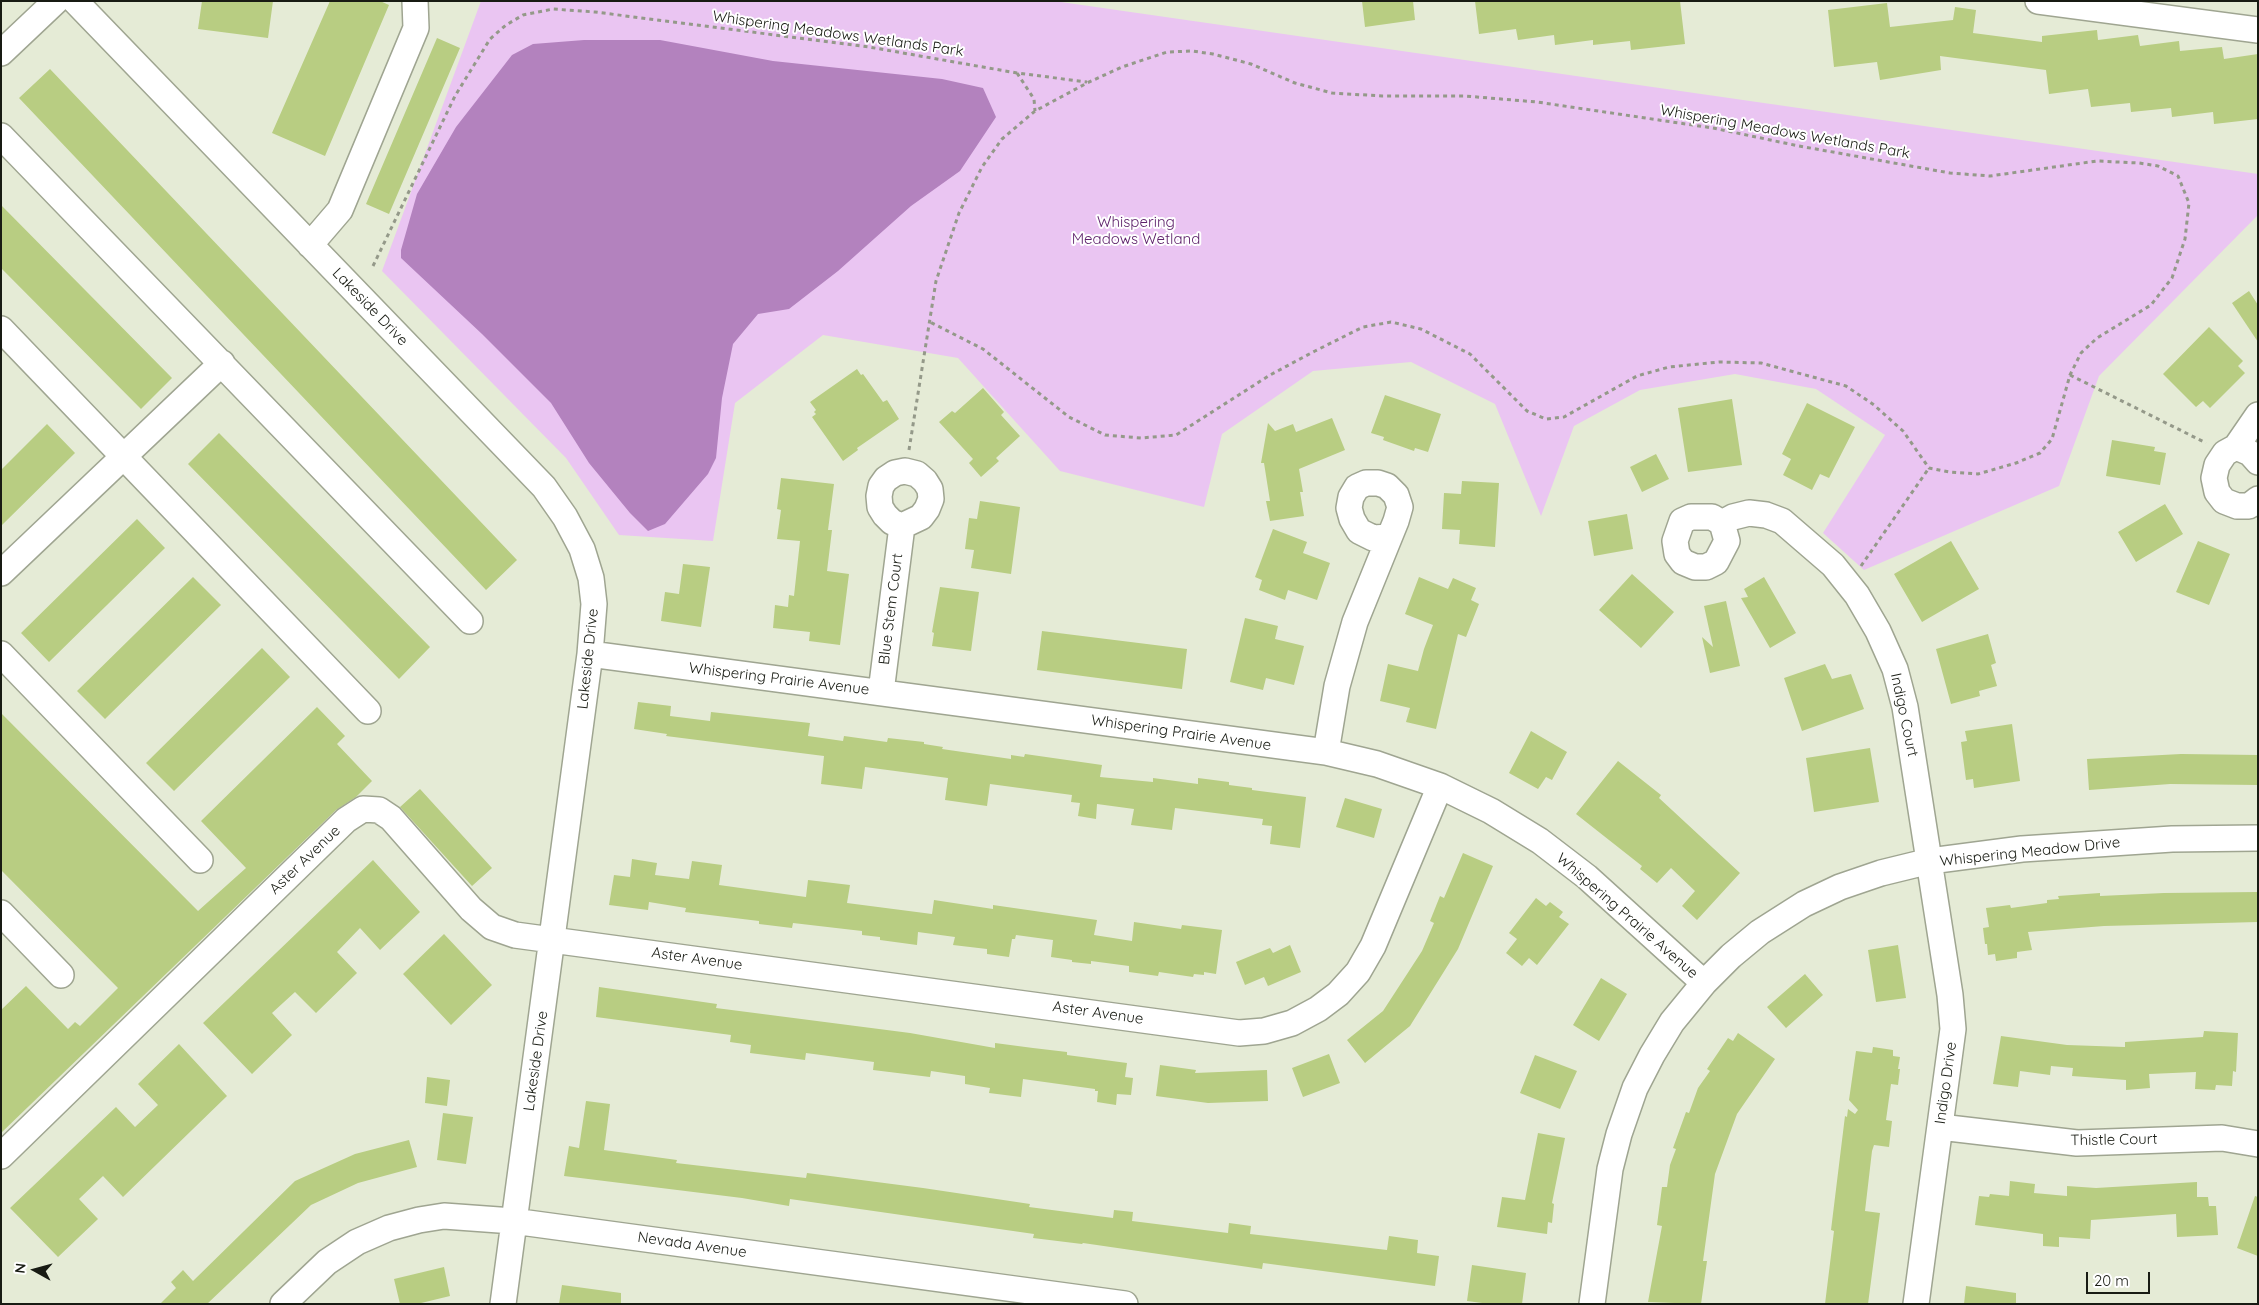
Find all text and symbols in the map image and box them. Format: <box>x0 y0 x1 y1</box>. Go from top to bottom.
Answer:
street label: Whispering Meadows Wetlands Park <box>711 7 965 61</box>
street label: Whispering Meadows Wetlands Park <box>1659 101 1911 163</box>
park label: Whispering Meadows Wetland <box>1072 213 1200 248</box>
street label: Lakeside Drive <box>328 264 412 350</box>
street label: Blue Stem Court <box>875 552 907 666</box>
street label: Lakeside Drive <box>574 608 602 710</box>
street label: Whispering Prairie Avenue <box>688 659 870 699</box>
street label: Indigo Court <box>1886 671 1922 759</box>
street label: Whispering Prairie Avenue <box>1090 711 1272 755</box>
street label: Aster Avenue <box>266 822 344 898</box>
street label: Whispering Meadow Drive <box>1939 834 2121 870</box>
street label: Whispering Prairie Avenue <box>1553 850 1701 982</box>
street label: Aster Avenue <box>650 944 744 974</box>
street label: Aster Avenue <box>1051 998 1145 1028</box>
street label: Lakeside Drive <box>520 1010 552 1112</box>
street label: Indigo Drive <box>1931 1041 1961 1125</box>
street label: Thistle Court <box>2070 1130 2158 1150</box>
street label: Nevada Avenue <box>636 1228 748 1262</box>
north arrow <box>10 1245 60 1295</box>
text: N <box>11 1262 30 1274</box>
scale bar <box>2089 1262 2153 1294</box>
text: 20 m <box>2094 1271 2129 1290</box>

